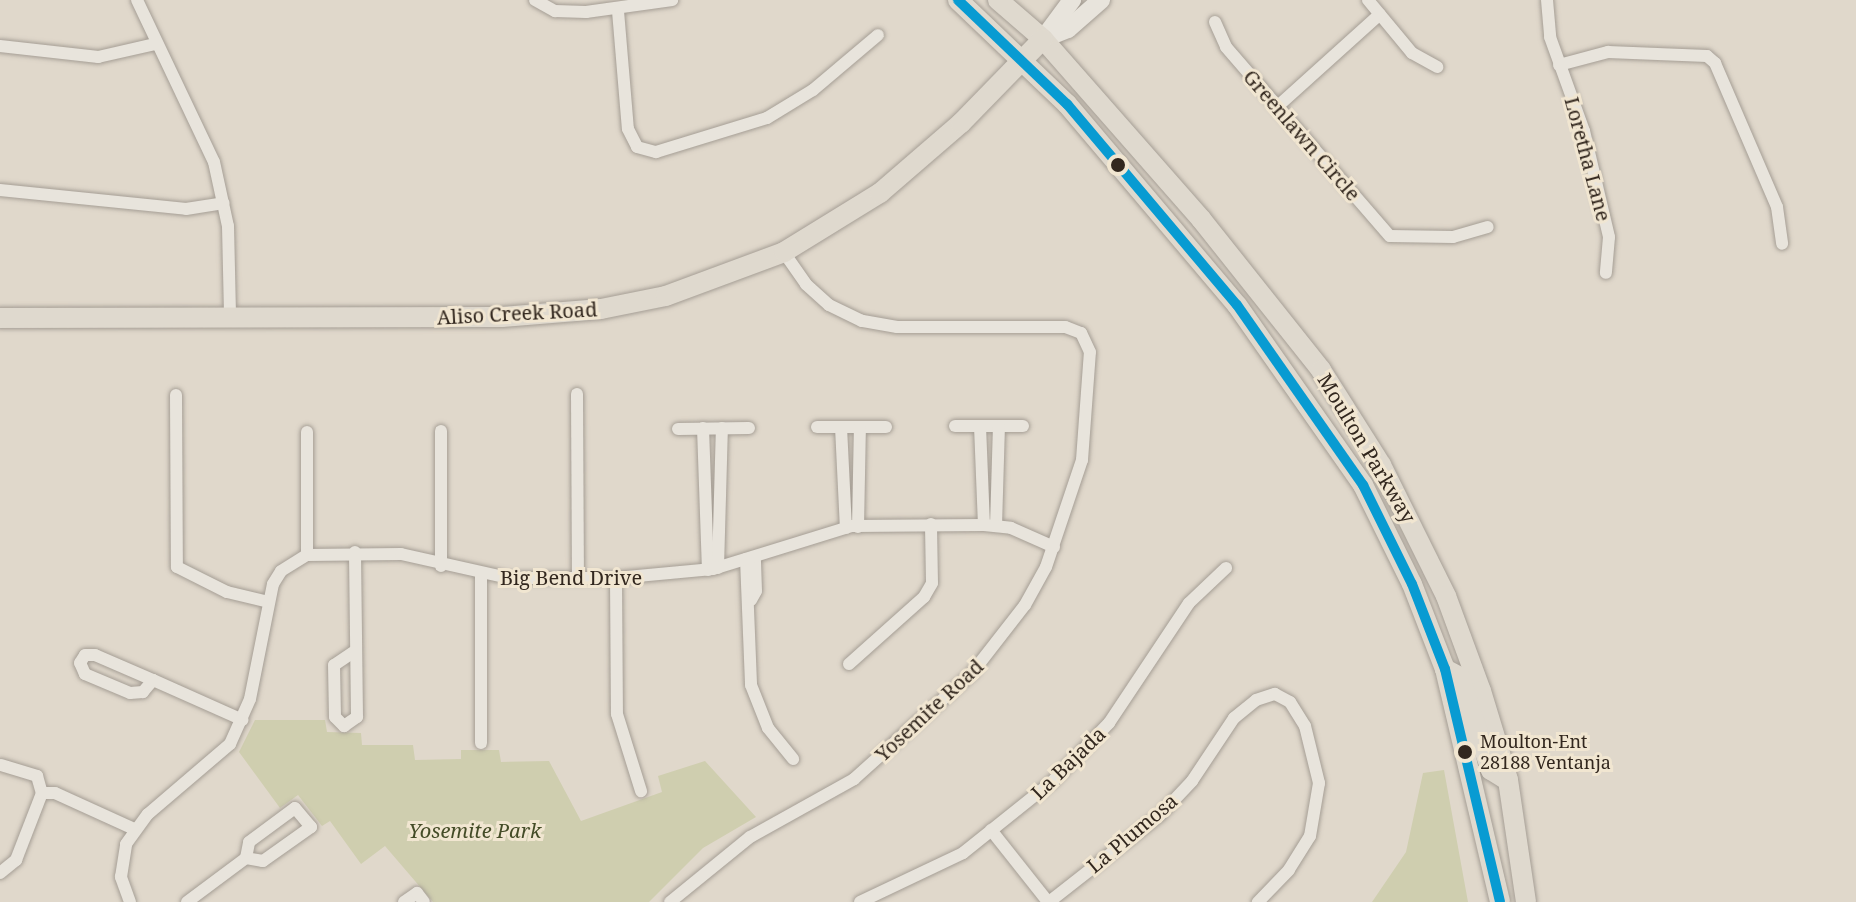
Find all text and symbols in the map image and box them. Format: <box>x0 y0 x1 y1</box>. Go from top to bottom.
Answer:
street label: Greenlawn Circle <box>1239 65 1365 205</box>
street label: Loretha Lane <box>1560 94 1616 224</box>
unlabelled marker <box>1110 157 1126 173</box>
street label: Aliso Creek Road <box>436 297 598 329</box>
street label: Moulton Parkway <box>1313 369 1421 527</box>
street label: Big Bend Drive <box>500 565 642 589</box>
street label: Yosemite Road <box>870 654 988 766</box>
street label: La Bajada <box>1026 722 1110 804</box>
place label: Moulton-Ent 28188 Ventanja <box>1480 731 1611 774</box>
marker: Moulton-Ent 28188 Ventanja <box>1457 744 1473 760</box>
street label: La Plumosa <box>1082 788 1182 878</box>
park label: Yosemite Park <box>409 818 541 842</box>

